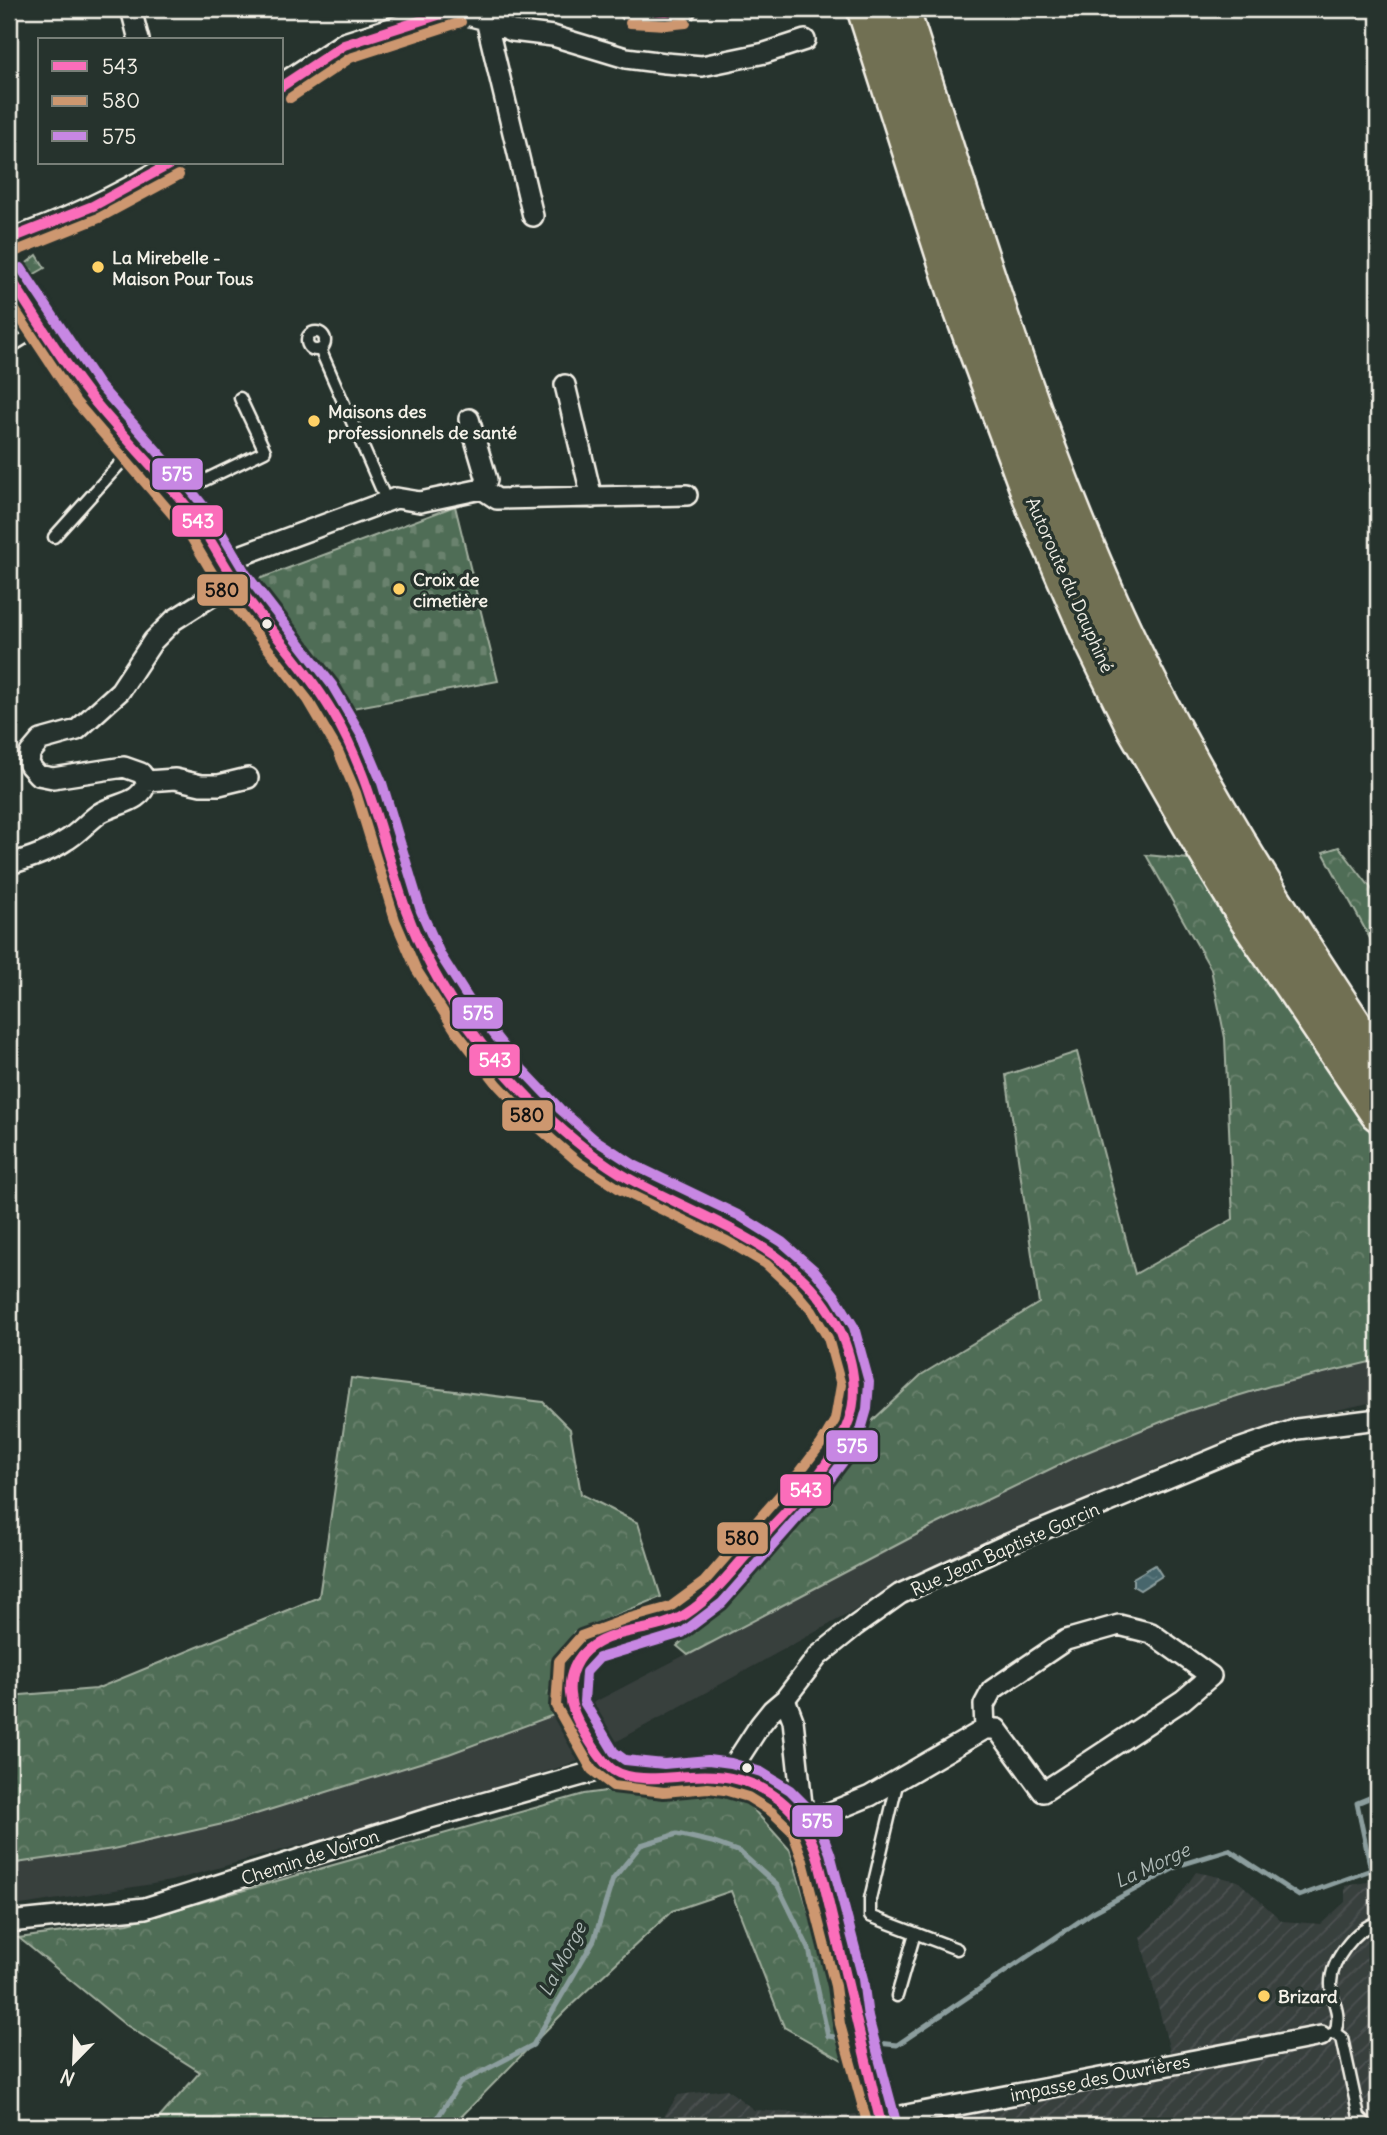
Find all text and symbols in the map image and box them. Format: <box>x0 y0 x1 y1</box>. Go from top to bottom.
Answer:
legend <box>38 38 284 164</box>
text: 543 <box>102 53 138 80</box>
text: 580 <box>102 87 140 114</box>
text: 575 <box>102 123 136 150</box>
place label: La Mirebelle - Maison Pour Tous <box>112 246 254 290</box>
marker: La Mirebelle - Maison Pour Tous <box>90 259 106 275</box>
place label: Maisons des professionnels de santé <box>328 400 517 444</box>
marker: Maisons des professionnels de santé <box>306 413 322 429</box>
line badge: 575 <box>151 457 204 491</box>
text: 575 <box>161 462 193 486</box>
street label: Autoroute du Dauphiné <box>1021 494 1119 676</box>
line badge: 543 <box>171 504 224 538</box>
text: 543 <box>182 509 214 533</box>
place label: Croix de cimetière <box>413 568 488 612</box>
line badge: 580 <box>196 573 249 607</box>
text: 580 <box>205 578 239 602</box>
marker: Croix de cimetière <box>391 581 407 597</box>
unlabelled marker <box>260 617 274 631</box>
line badge: 575 <box>451 996 504 1030</box>
text: 575 <box>462 1001 494 1025</box>
line badge: 543 <box>468 1043 521 1077</box>
text: 543 <box>479 1048 511 1072</box>
line badge: 580 <box>501 1099 554 1132</box>
text: 580 <box>510 1103 544 1127</box>
line badge: 575 <box>825 1429 879 1463</box>
text: 575 <box>836 1434 868 1458</box>
line badge: 543 <box>779 1473 832 1507</box>
text: 543 <box>790 1478 822 1502</box>
street label: Rue Jean Baptiste Garcin <box>907 1497 1103 1601</box>
line badge: 580 <box>716 1521 769 1555</box>
text: 580 <box>725 1526 759 1550</box>
unlabelled marker <box>740 1761 754 1775</box>
line badge: 575 <box>791 1804 844 1838</box>
text: 575 <box>801 1809 833 1833</box>
street label: Chemin de Voiron <box>238 1824 382 1890</box>
water label: La Morge <box>1111 1837 1195 1893</box>
water label: La Morge <box>533 1917 592 2000</box>
place label: Brizard <box>1278 1985 1338 2008</box>
marker: Brizard <box>1256 1988 1272 2004</box>
north arrow <box>38 2026 108 2096</box>
street label: impasse des Ouvrières <box>1008 2049 1192 2107</box>
text: N <box>57 2064 78 2091</box>

